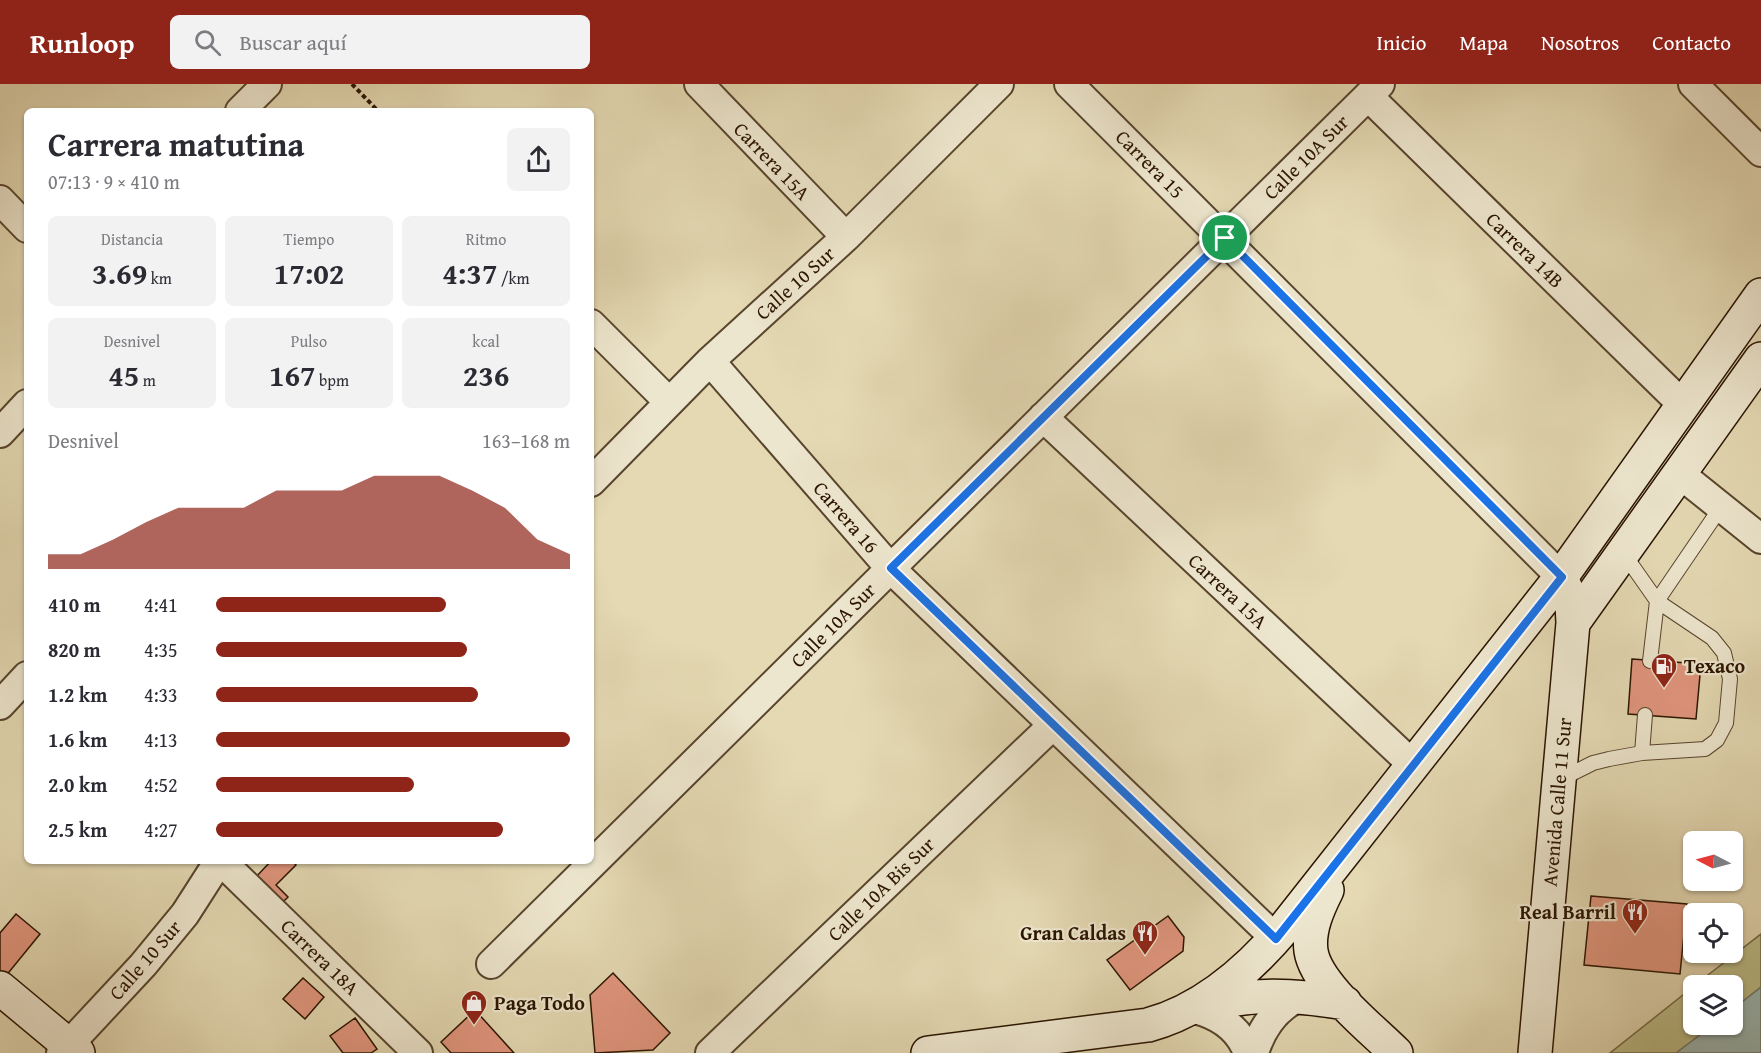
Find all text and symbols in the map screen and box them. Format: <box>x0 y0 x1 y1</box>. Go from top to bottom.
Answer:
search box <box>170 15 590 69</box>
text: Runloop <box>30 22 134 63</box>
icon: search <box>191 26 224 59</box>
text: Buscar aquí <box>239 26 347 58</box>
text: Inicio <box>1377 27 1427 58</box>
text: Mapa <box>1460 27 1508 58</box>
text: Nosotros <box>1541 27 1619 58</box>
text: Contacto <box>1652 27 1731 58</box>
street label: Calle 10A Sur <box>1257 108 1355 206</box>
street label: Carrera 15A <box>727 115 817 206</box>
text: Carrera matutina <box>48 120 304 168</box>
street label: Carrera 15 <box>1109 123 1191 205</box>
button: share <box>507 128 570 191</box>
text: 07:13 · 9 × 410 m <box>48 167 180 196</box>
street label: Carrera 14B <box>1480 205 1571 294</box>
pin <box>1199 212 1250 263</box>
icon: arrive <box>1208 221 1241 254</box>
text: Distancia <box>101 227 163 251</box>
text: Tiempo <box>284 227 334 251</box>
text: Ritmo <box>466 227 506 251</box>
street label: Calle 10 Sur <box>749 239 841 326</box>
text: 3.69 <box>92 251 147 295</box>
text: 17:02 <box>274 251 344 295</box>
text: 4:37 <box>442 251 497 295</box>
text: km <box>147 266 172 290</box>
text: /km <box>497 266 530 290</box>
text: Desnivel <box>104 329 160 353</box>
text: Pulso <box>291 329 327 353</box>
text: kcal <box>472 329 500 353</box>
text: 45 <box>108 353 139 397</box>
text: 167 <box>269 353 316 397</box>
text: 236 <box>463 353 509 397</box>
text: m <box>139 368 156 392</box>
text: bpm <box>316 368 349 392</box>
text: Desnivel <box>48 426 119 455</box>
text: 163–168 m <box>482 426 570 455</box>
street label: Carrera 16 <box>807 474 886 559</box>
street label: Carrera 15A <box>1182 546 1275 635</box>
street label: Calle 10A Sur <box>784 576 882 674</box>
text: 410 m <box>48 590 101 619</box>
text: 4:41 <box>144 590 178 619</box>
text: 820 m <box>48 635 101 664</box>
text: 4:35 <box>144 635 178 664</box>
fuel station icon: Texaco <box>1649 651 1679 689</box>
place label: Texaco <box>1684 651 1746 680</box>
text: 1.2 km <box>48 680 107 709</box>
text: 4:33 <box>144 680 178 709</box>
street label: Avenida Calle 11 Sur <box>1535 716 1578 888</box>
text: 1.6 km <box>48 725 107 754</box>
text: 4:13 <box>144 725 178 754</box>
text: 2.0 km <box>48 770 107 799</box>
text: 4:52 <box>144 770 178 799</box>
text: 2.5 km <box>48 815 107 844</box>
text: 4:27 <box>144 815 178 844</box>
street label: Calle 10A Bis Sur <box>820 830 941 947</box>
north arrow <box>1683 831 1743 891</box>
map controls <box>1683 831 1743 1035</box>
place label: Real Barril <box>1520 897 1616 926</box>
restaurant icon: Real Barril <box>1620 897 1650 935</box>
button: locate <box>1683 903 1743 963</box>
street label: Carrera 18A <box>275 912 366 1002</box>
street label: Calle 10 Sur <box>102 913 188 1006</box>
place label: Gran Caldas <box>1020 918 1126 947</box>
restaurant icon: Gran Caldas <box>1130 918 1160 956</box>
button: layers <box>1683 975 1743 1035</box>
shop icon: Paga Todo <box>459 988 489 1026</box>
place label: Paga Todo <box>494 988 585 1017</box>

